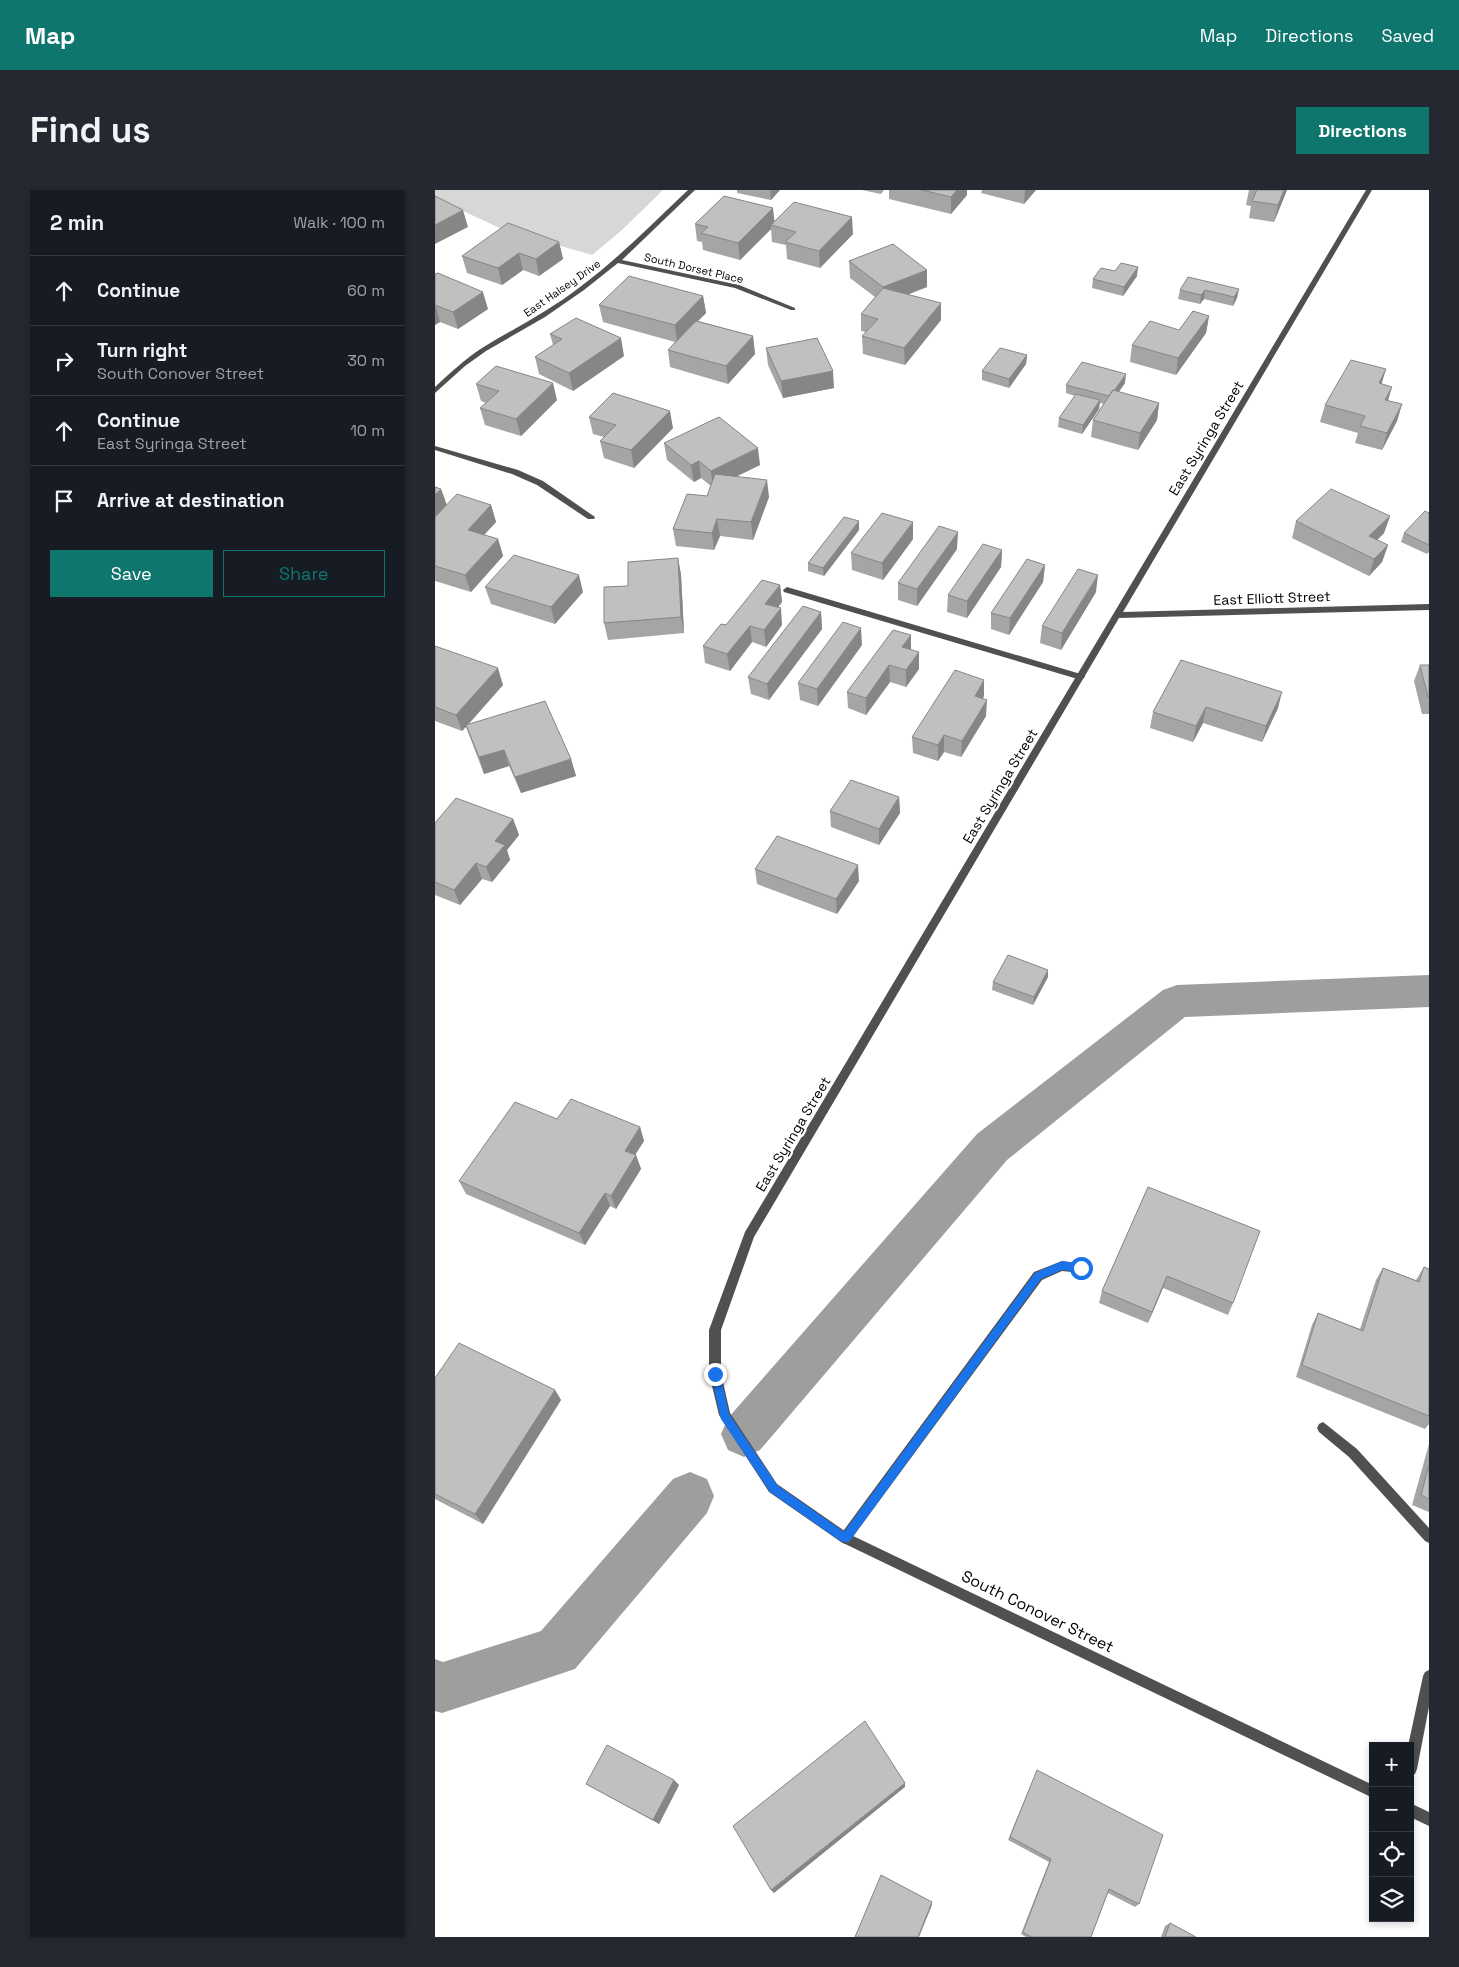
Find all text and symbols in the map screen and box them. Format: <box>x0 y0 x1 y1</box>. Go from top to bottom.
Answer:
text: Map <box>25 20 75 51</box>
text: Map <box>1200 24 1237 47</box>
text: Directions <box>1265 24 1354 47</box>
text: Saved <box>1382 24 1434 47</box>
button: Directions <box>1296 107 1429 154</box>
text: Find us <box>30 108 151 152</box>
text: 2 min <box>50 209 104 236</box>
text: Walk · 100 m <box>293 212 385 233</box>
street label: South Dorset Place <box>643 250 745 286</box>
street label: East Halsey Drive <box>521 256 603 320</box>
icon: ahead <box>50 277 78 305</box>
text: Continue <box>97 278 180 303</box>
text: 60 m <box>347 280 385 301</box>
text: Turn right <box>97 338 187 363</box>
icon: right <box>50 347 78 375</box>
text: 30 m <box>347 350 385 371</box>
text: South Conover Street <box>97 363 264 384</box>
street label: East Syringa Street <box>1165 377 1247 499</box>
text: Continue <box>97 408 180 433</box>
icon: ahead <box>50 417 78 445</box>
text: 10 m <box>350 420 385 441</box>
text: East Syringa Street <box>97 433 247 454</box>
icon: arrive <box>50 487 78 515</box>
text: Arrive at destination <box>97 488 285 513</box>
button: Save <box>50 550 213 597</box>
button: Share <box>223 550 385 597</box>
street label: East Elliott Street <box>1213 587 1331 609</box>
street label: East Syringa Street <box>959 725 1041 847</box>
street label: East Syringa Street <box>752 1073 834 1195</box>
route start <box>1070 1257 1093 1280</box>
route end <box>704 1363 727 1386</box>
street label: South Conover Street <box>958 1565 1117 1658</box>
map controls <box>1369 1742 1414 1922</box>
button: + <box>1369 1742 1414 1787</box>
button: − <box>1369 1787 1414 1832</box>
button: locate <box>1369 1832 1414 1877</box>
button: layers <box>1369 1877 1414 1922</box>

